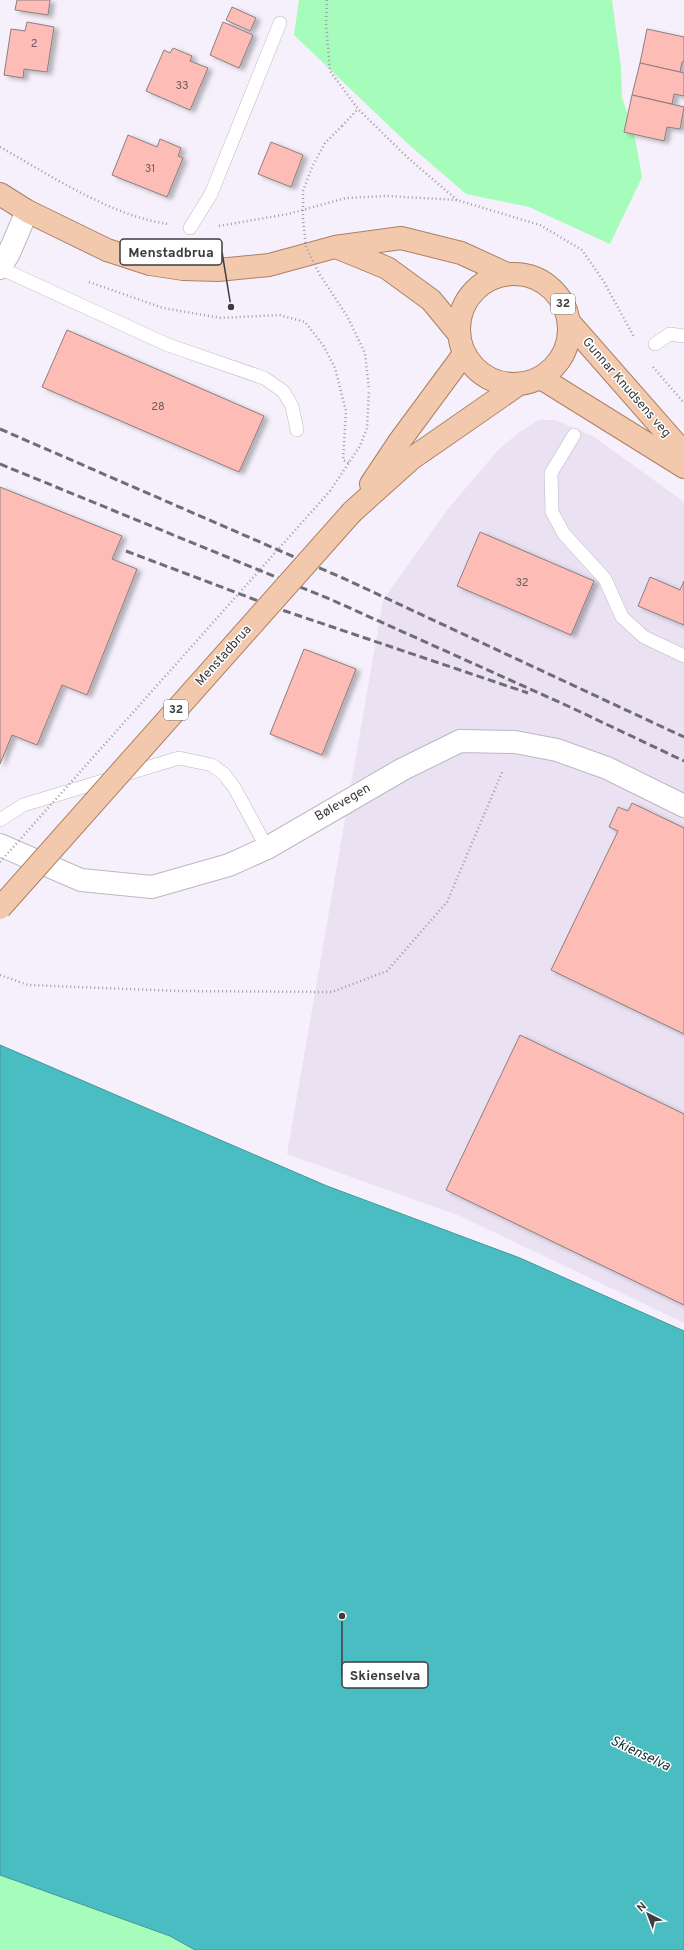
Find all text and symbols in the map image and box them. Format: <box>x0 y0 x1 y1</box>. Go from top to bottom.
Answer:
house number: 2 <box>31 37 37 51</box>
house number: 33 <box>175 79 189 93</box>
house number: 31 <box>145 162 155 176</box>
callout: Menstadbrua <box>120 239 222 265</box>
text: Menstadbrua <box>128 245 214 262</box>
road number: 32 <box>551 294 575 314</box>
street label: Gunnar Knudsens veg <box>578 335 674 441</box>
house number: 28 <box>151 400 165 414</box>
house number: 32 <box>515 576 529 590</box>
street label: Menstadbrua <box>192 622 256 690</box>
road number: 32 <box>164 700 188 720</box>
street label: Bølevegen <box>312 781 374 825</box>
callout: Skienselva <box>342 1662 428 1688</box>
text: Skienselva <box>350 1668 420 1685</box>
water label: Skienselva <box>607 1733 673 1776</box>
north arrow <box>628 1894 668 1934</box>
text: N <box>634 1899 650 1915</box>

